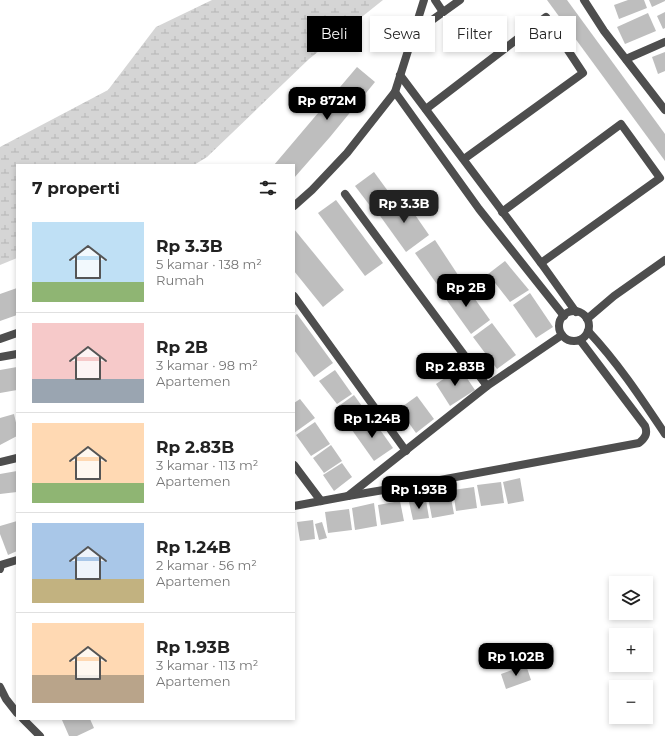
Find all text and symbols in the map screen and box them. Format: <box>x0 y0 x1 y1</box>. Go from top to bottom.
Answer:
chip: Beli <box>307 16 362 52</box>
chip: Sewa <box>370 16 435 52</box>
chip: Filter <box>443 16 507 52</box>
chip: Baru <box>515 16 576 52</box>
pin: Rp 872M <box>290 87 364 121</box>
text: Rp 872M <box>298 92 356 108</box>
icon: filters <box>257 177 279 199</box>
text: 7 properti <box>32 178 120 198</box>
pin: Rp 3.3B <box>367 190 441 224</box>
text: Rp 3.3B <box>378 195 430 211</box>
text: Rp 3.3B <box>156 236 223 256</box>
icon: home <box>64 238 112 286</box>
text: 5 kamar · 138 m² <box>156 256 262 272</box>
text: Rumah <box>156 272 204 288</box>
pin: Rp 2B <box>438 274 494 308</box>
text: Rp 2B <box>446 279 486 295</box>
text: Rp 2B <box>156 337 208 357</box>
icon: home <box>64 339 112 387</box>
pin: Rp 2.83B <box>414 353 496 387</box>
text: 3 kamar · 98 m² <box>156 357 258 373</box>
text: Rp 2.83B <box>425 358 485 374</box>
text: Apartemen <box>156 373 231 389</box>
pin: Rp 1.24B <box>331 405 413 439</box>
text: Rp 1.24B <box>343 410 401 426</box>
text: Rp 2.83B <box>156 437 234 457</box>
icon: home <box>64 439 112 487</box>
text: 3 kamar · 113 m² <box>156 457 258 473</box>
text: Apartemen <box>156 473 231 489</box>
pin: Rp 1.93B <box>378 476 460 510</box>
text: Rp 1.93B <box>391 481 447 497</box>
text: Rp 1.24B <box>156 537 231 557</box>
icon: home <box>64 539 112 587</box>
text: 2 kamar · 56 m² <box>156 557 257 573</box>
text: Apartemen <box>156 573 231 589</box>
map controls <box>609 576 653 724</box>
button: layers <box>609 576 653 620</box>
button: + <box>609 628 653 672</box>
text: Rp 1.93B <box>156 637 230 657</box>
icon: home <box>64 639 112 687</box>
pin: Rp 1.02B <box>475 643 557 677</box>
text: Rp 1.02B <box>488 648 544 664</box>
text: 3 kamar · 113 m² <box>156 657 258 673</box>
text: Apartemen <box>156 673 231 689</box>
button: − <box>609 680 653 724</box>

